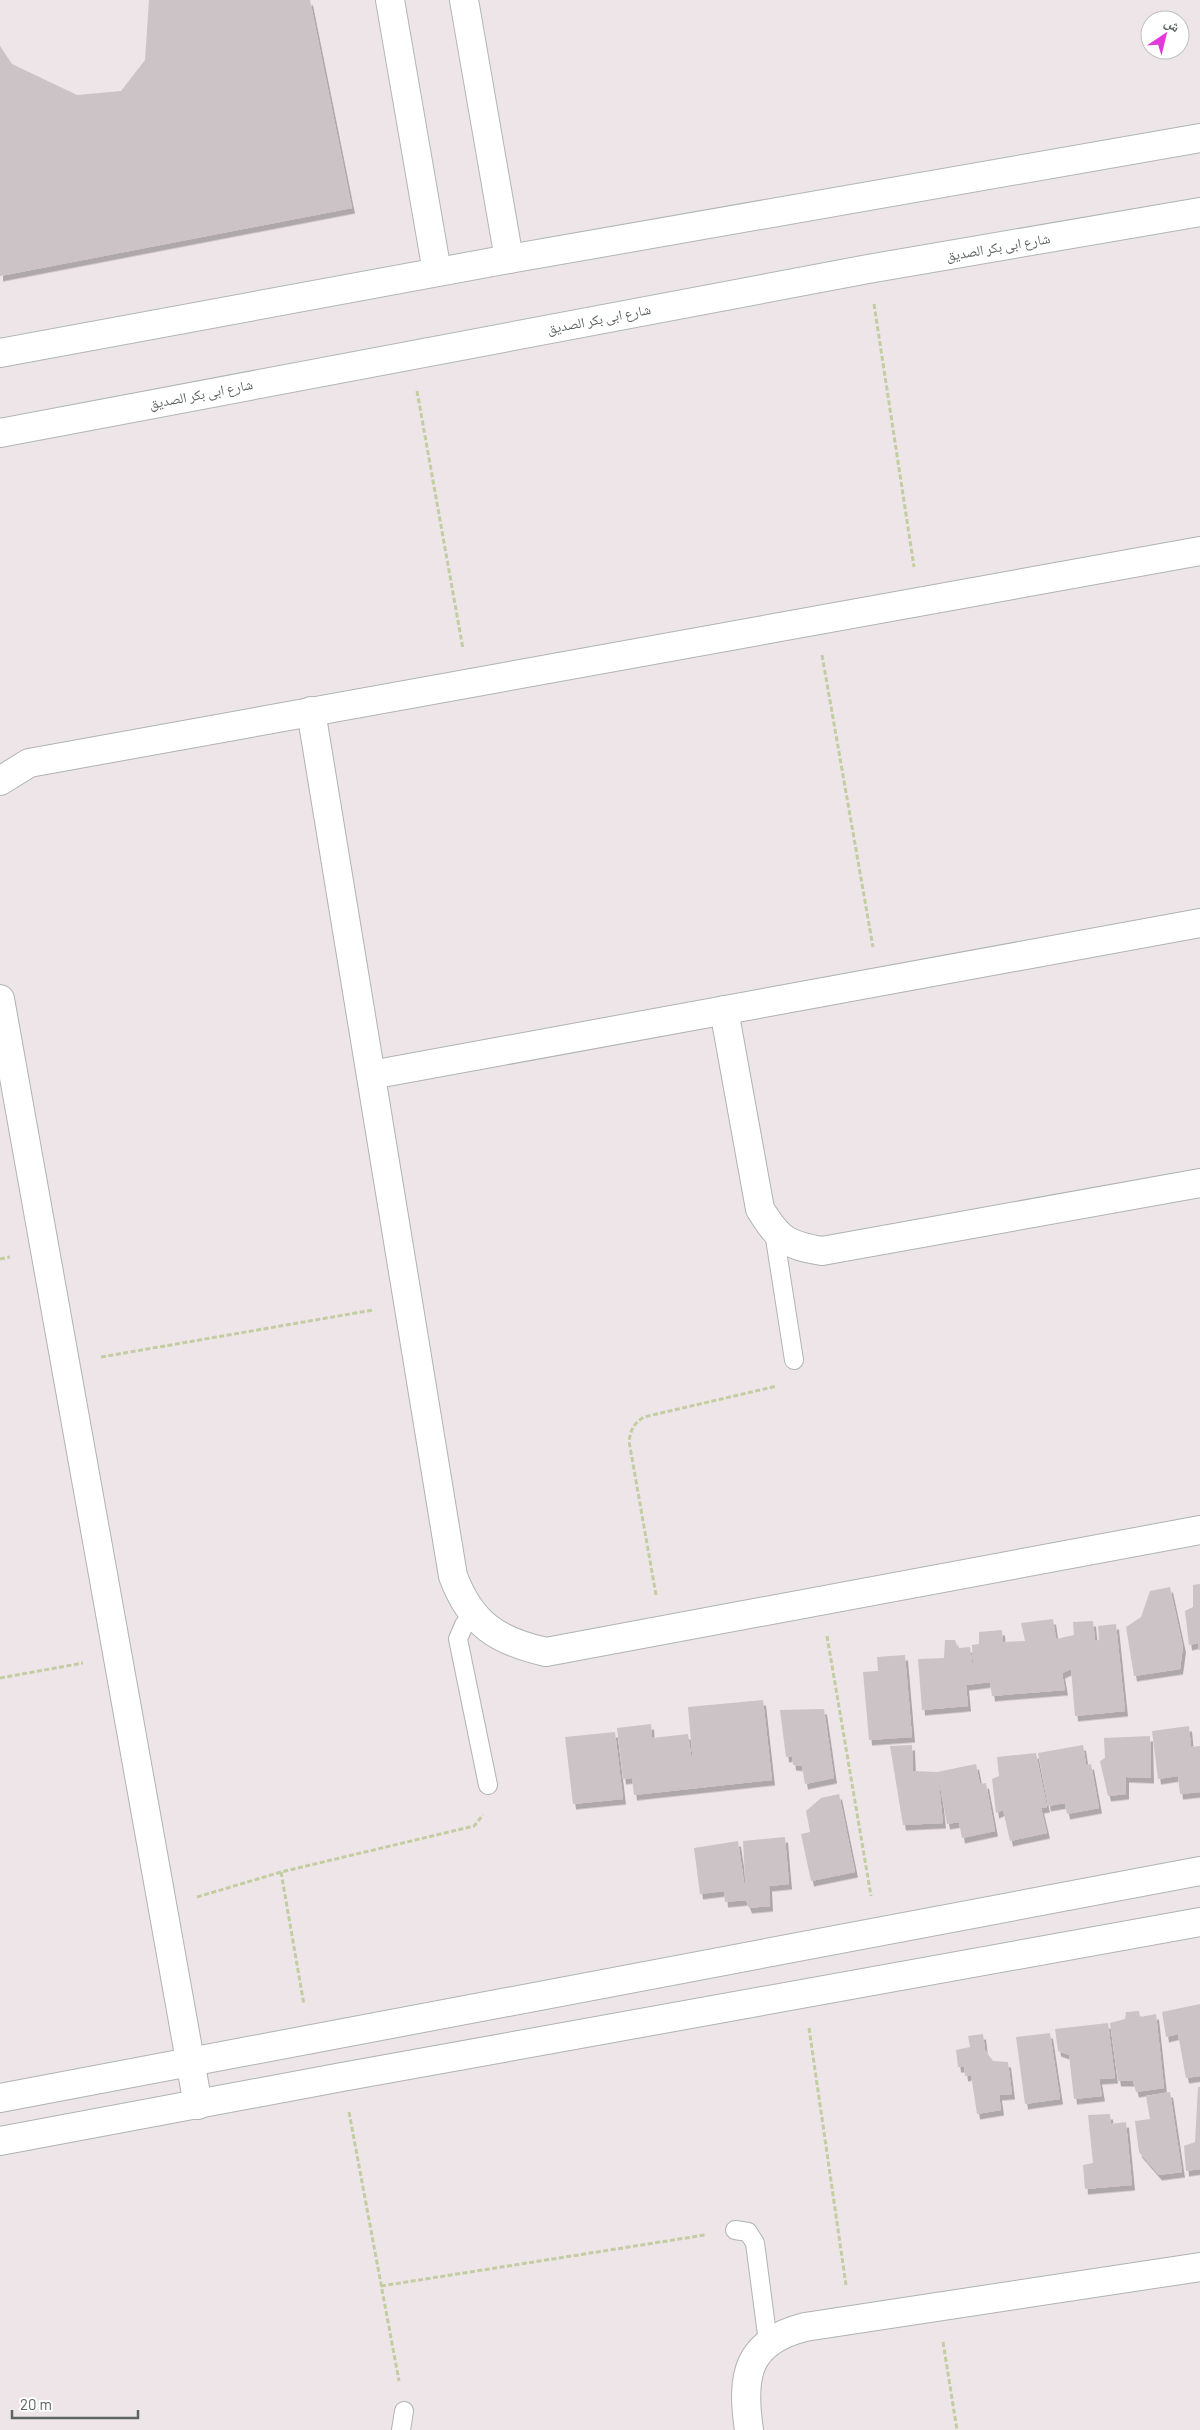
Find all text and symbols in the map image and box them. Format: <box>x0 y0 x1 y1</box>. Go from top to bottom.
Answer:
north arrow <box>1140 10 1190 60</box>
text: ش <box>1161 13 1184 36</box>
street label: شارع ابى بكر الصديق <box>945 229 1052 266</box>
street label: شارع ابى بكر الصديق <box>546 300 653 339</box>
street label: شارع ابى بكر الصديق <box>148 375 255 414</box>
scale bar <box>12 2388 139 2420</box>
text: 20 m <box>20 2395 52 2413</box>

